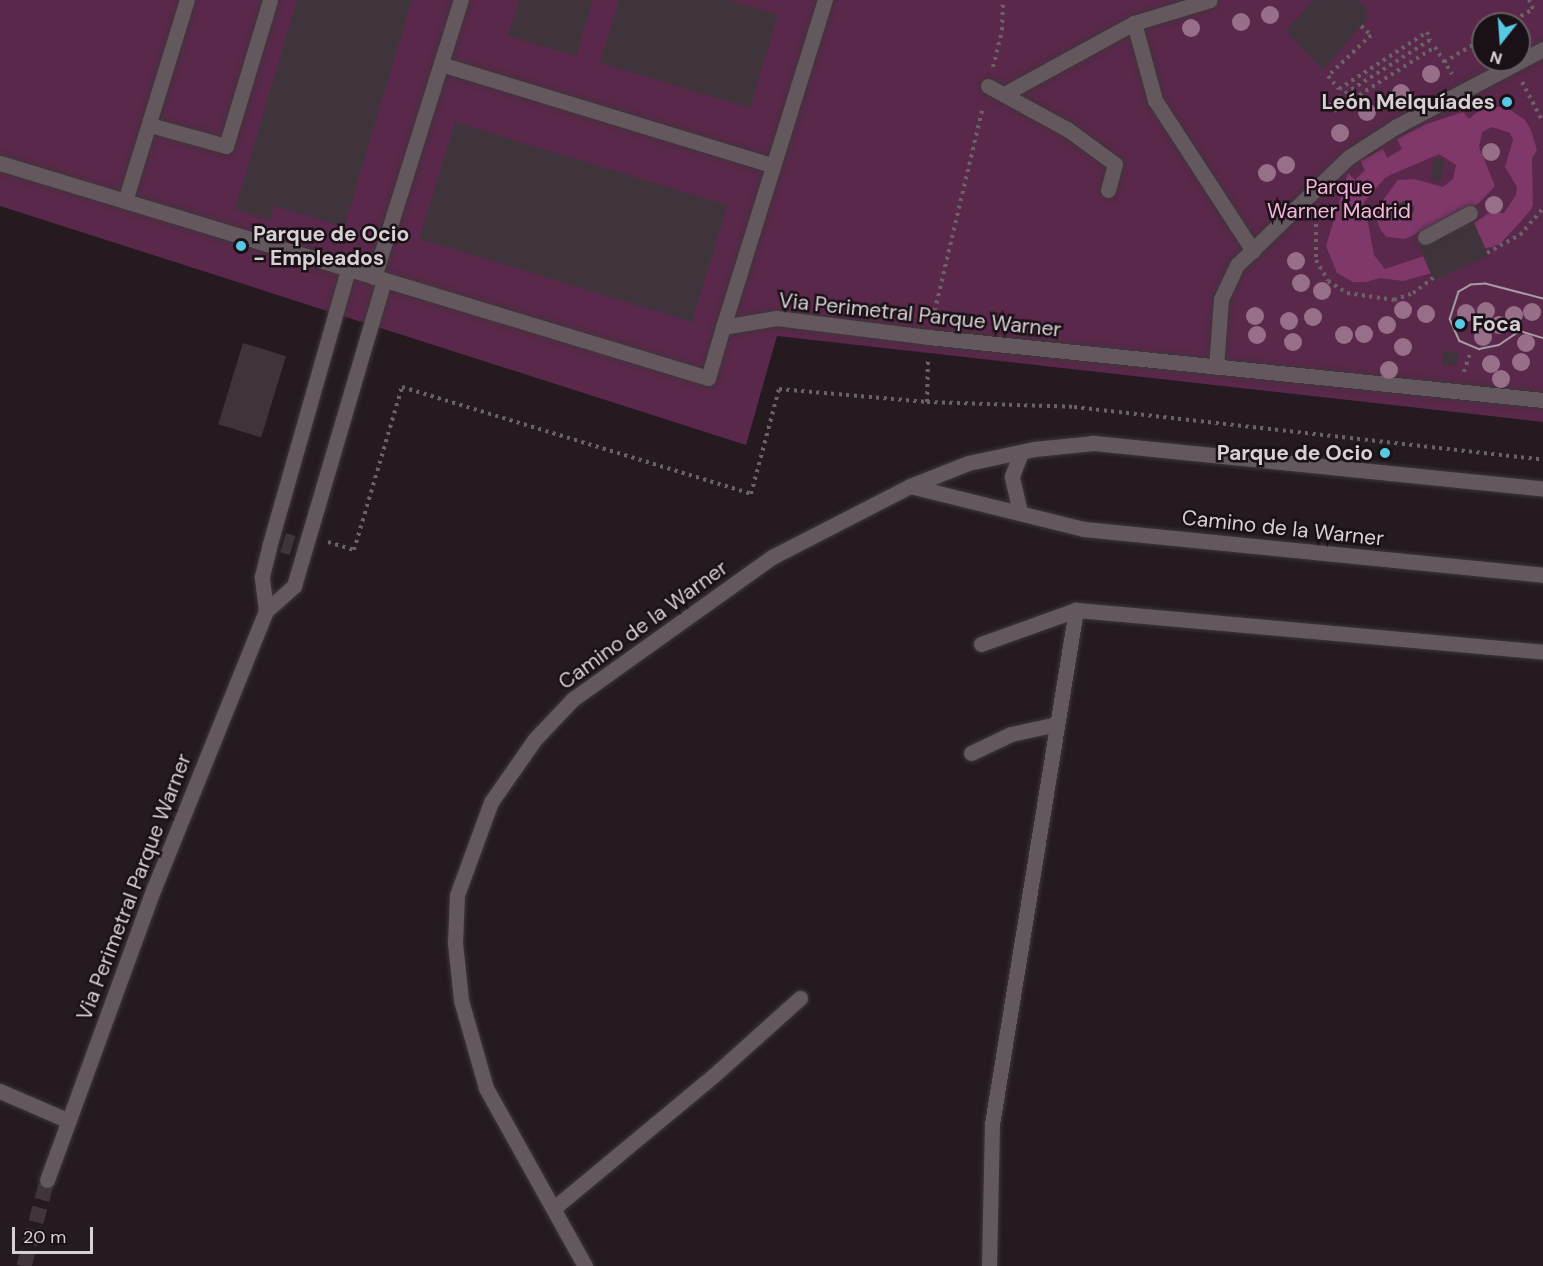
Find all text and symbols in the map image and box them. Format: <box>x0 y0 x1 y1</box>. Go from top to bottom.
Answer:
north arrow <box>1471 12 1531 72</box>
text: N <box>1488 46 1505 70</box>
place label: León Melquíades <box>1321 89 1495 115</box>
marker: León Melquíades <box>1500 95 1514 109</box>
park label: Parque Warner Madrid <box>1267 174 1411 224</box>
place label: Parque de Ocio - Empleados <box>253 221 409 271</box>
marker: Parque de Ocio - Empleados <box>234 239 248 253</box>
street label: Via Perimetral Parque Warner <box>778 288 1062 342</box>
place label: Foca <box>1472 311 1521 337</box>
marker: Foca <box>1453 317 1467 331</box>
place label: Parque de Ocio <box>1217 440 1373 466</box>
marker: Parque de Ocio <box>1378 446 1392 460</box>
street label: Camino de la Warner <box>1181 505 1385 551</box>
street label: Camino de la Warner <box>554 555 732 695</box>
street label: Via Perimetral Parque Warner <box>71 750 197 1024</box>
scale bar <box>15 1215 96 1253</box>
text: 20 m <box>23 1225 66 1249</box>

